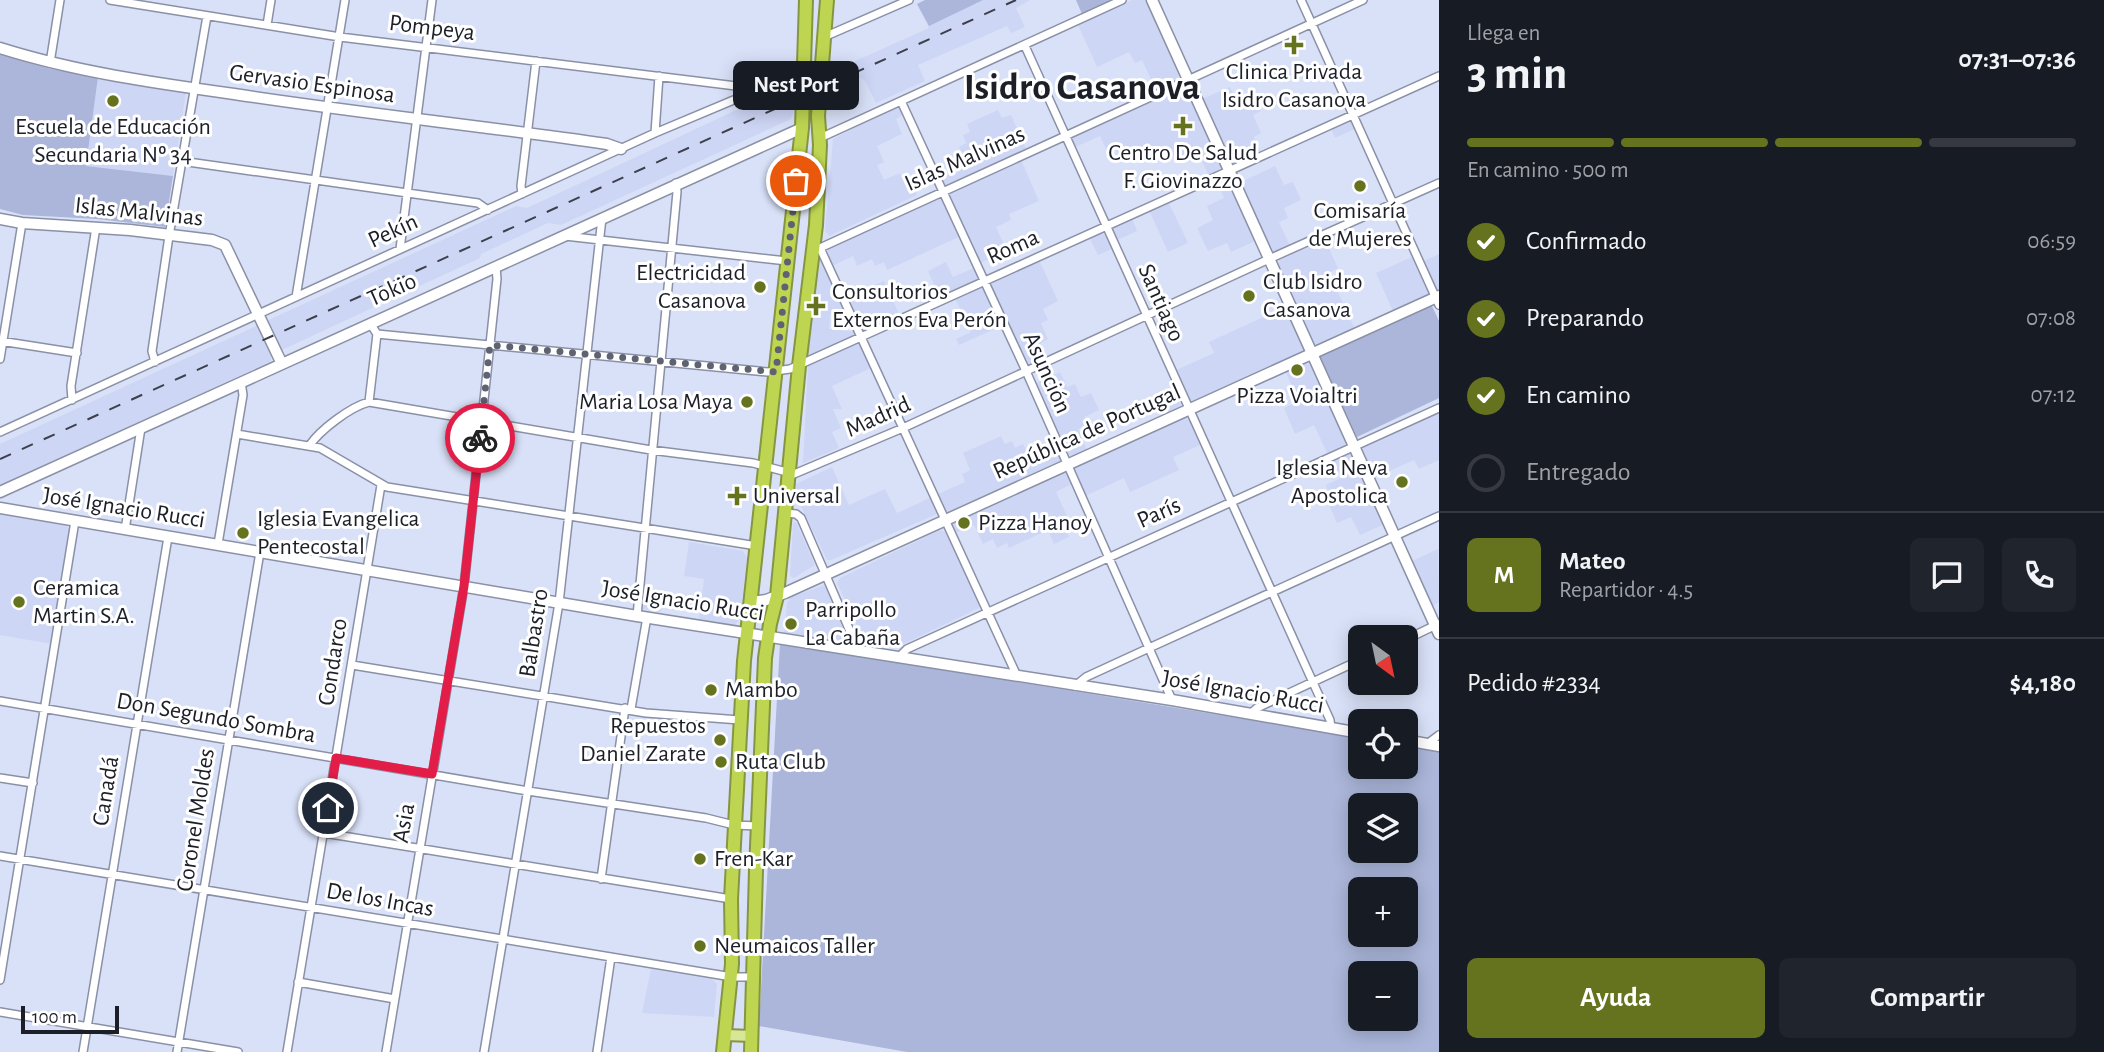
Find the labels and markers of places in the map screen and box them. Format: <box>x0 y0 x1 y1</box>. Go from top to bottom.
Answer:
marker: Clinica Privada Isidro Casanova <box>1284 35 1304 55</box>
place label: Clinica Privada Isidro Casanova <box>1222 60 1366 112</box>
callout: Nest Port <box>733 62 859 111</box>
marker: Escuela de Educación Secundaria Nº 34 <box>105 93 121 109</box>
place label: Escuela de Educación Secundaria Nº 34 <box>15 115 211 167</box>
marker: Centro De Salud F. Giovinazzo <box>1173 116 1193 136</box>
place label: Centro De Salud F. Giovinazzo <box>1108 141 1258 193</box>
pin <box>766 151 826 211</box>
marker: Comisaría de Mujeres <box>1352 178 1368 194</box>
place label: Comisaría de Mujeres <box>1308 199 1412 251</box>
place label: Electricidad Casanova <box>636 261 746 313</box>
place label: Club Isidro Casanova <box>1263 270 1363 322</box>
marker: Electricidad Casanova <box>752 279 768 295</box>
place label: Consultorios Externos Eva Perón <box>832 280 1007 332</box>
marker: Club Isidro Casanova <box>1241 288 1257 304</box>
marker: Consultorios Externos Eva Perón <box>806 296 826 316</box>
marker: Pizza Voialtri <box>1289 362 1305 378</box>
place label: Pizza Voialtri <box>1236 384 1358 408</box>
place label: Maria Losa Maya <box>579 390 733 414</box>
marker: Maria Losa Maya <box>739 394 755 410</box>
place label: Iglesia Neva Apostolica <box>1276 456 1388 508</box>
marker: Iglesia Neva Apostolica <box>1394 474 1410 490</box>
place label: Universal <box>753 484 840 508</box>
marker: Universal <box>727 486 747 506</box>
place label: Iglesia Evangelica Pentecostal <box>257 507 420 559</box>
place label: Pizza Hanoy <box>978 511 1092 535</box>
marker: Pizza Hanoy <box>956 515 972 531</box>
marker: Iglesia Evangelica Pentecostal <box>235 525 251 541</box>
place label: Ceramica Martin S.A. <box>33 576 135 628</box>
marker: Ceramica Martin S.A. <box>11 594 27 610</box>
place label: Parripollo La Cabaña <box>805 598 900 650</box>
marker: Parripollo La Cabaña <box>783 616 799 632</box>
place label: Mambo <box>725 678 798 702</box>
marker: Mambo <box>703 682 719 698</box>
place label: Repuestos Daniel Zarate <box>580 714 706 766</box>
marker: Repuestos Daniel Zarate <box>712 732 728 748</box>
place label: Ruta Club <box>735 750 826 774</box>
marker: Ruta Club <box>713 754 729 770</box>
pin <box>298 778 358 838</box>
place label: Fren-Kar <box>714 847 793 871</box>
marker: Fren-Kar <box>692 851 708 867</box>
place label: Neumaicos Taller <box>714 934 875 958</box>
marker: Neumaicos Taller <box>692 938 708 954</box>

